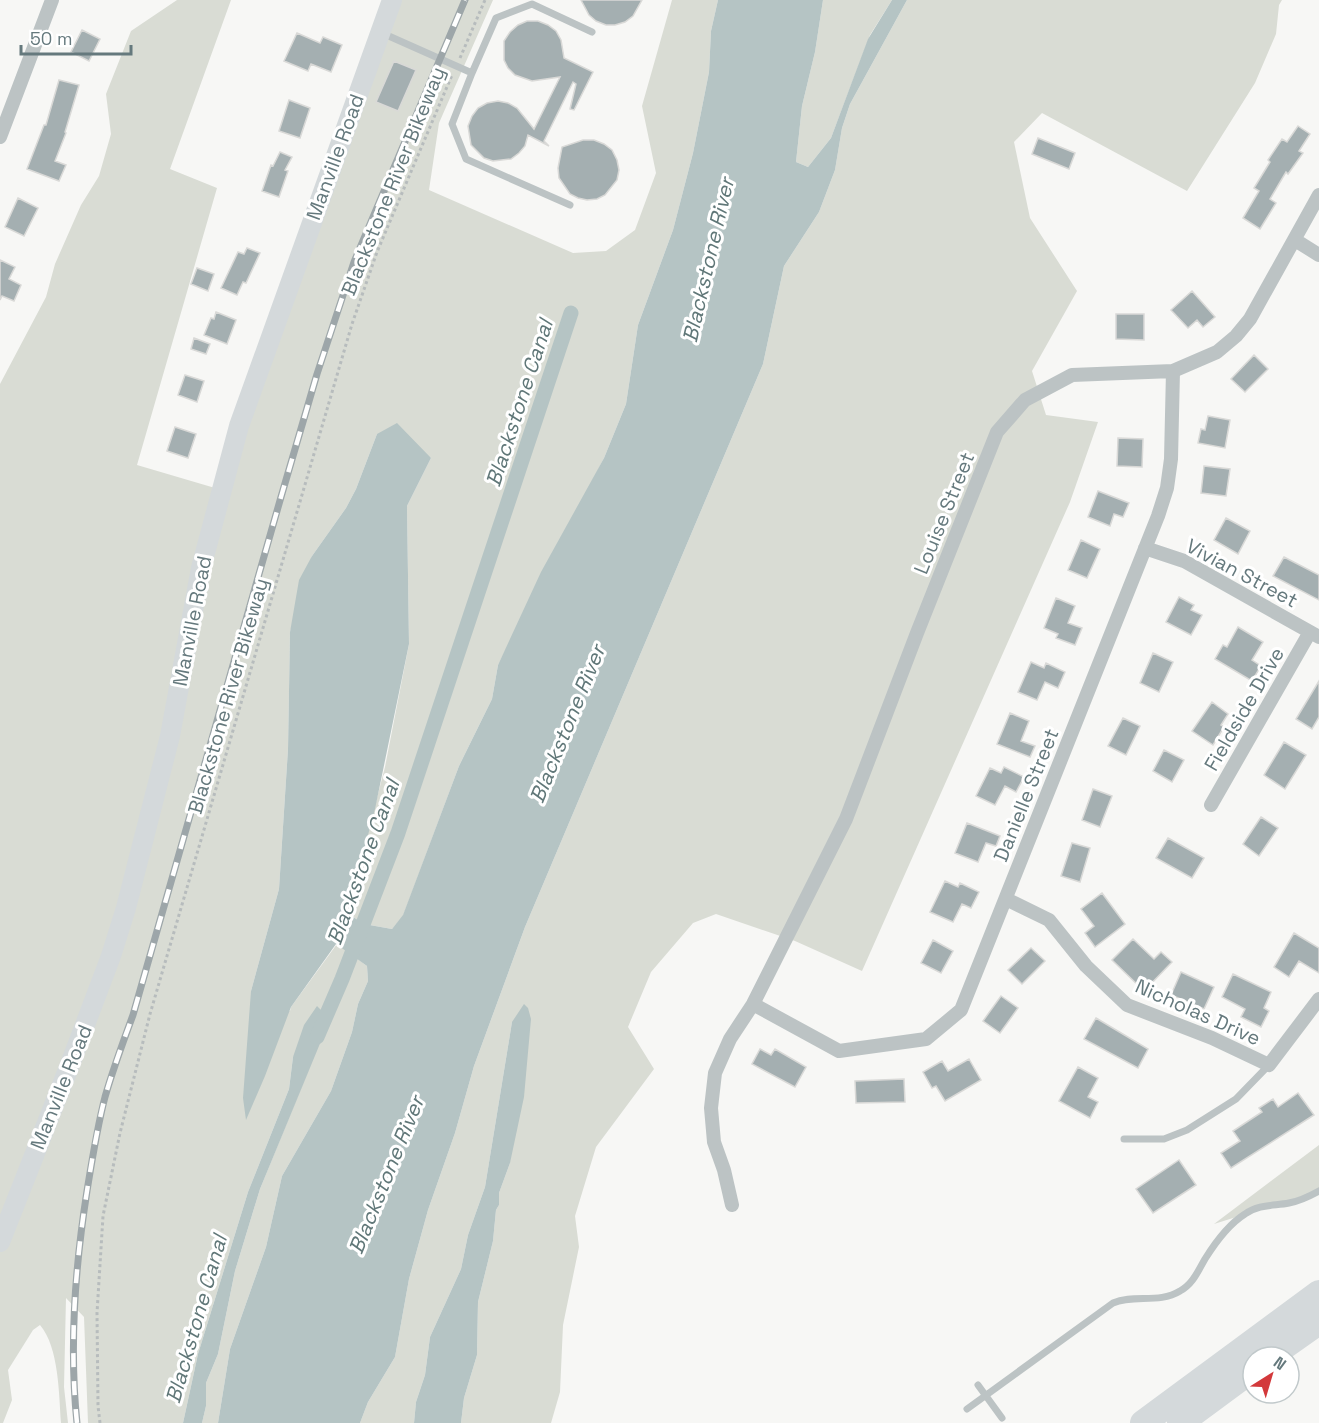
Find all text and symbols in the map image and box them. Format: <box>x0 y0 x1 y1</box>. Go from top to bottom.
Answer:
scale bar <box>21 18 130 56</box>
text: 50 m <box>30 27 72 50</box>
street label: Blackstone River Bikeway <box>335 63 451 299</box>
street label: Manville Road <box>300 90 370 224</box>
water label: Blackstone River <box>676 173 740 345</box>
water label: Blackstone Canal <box>479 313 560 490</box>
street label: Louise Street <box>908 448 980 578</box>
street label: Vivian Street <box>1182 533 1302 613</box>
street label: Manville Road <box>167 554 217 688</box>
street label: Blackstone River Bikeway <box>182 575 274 817</box>
water label: Blackstone River <box>523 639 612 807</box>
street label: Fieldside Drive <box>1198 643 1290 775</box>
street label: Danielle Street <box>987 724 1065 866</box>
water label: Blackstone Canal <box>321 773 406 948</box>
street label: Nicholas Drive <box>1131 973 1265 1051</box>
street label: Manville Road <box>24 1021 98 1153</box>
water label: Blackstone River <box>342 1090 431 1258</box>
water label: Blackstone Canal <box>159 1229 234 1406</box>
north arrow <box>1241 1345 1301 1405</box>
text: N <box>1269 1352 1290 1375</box>

